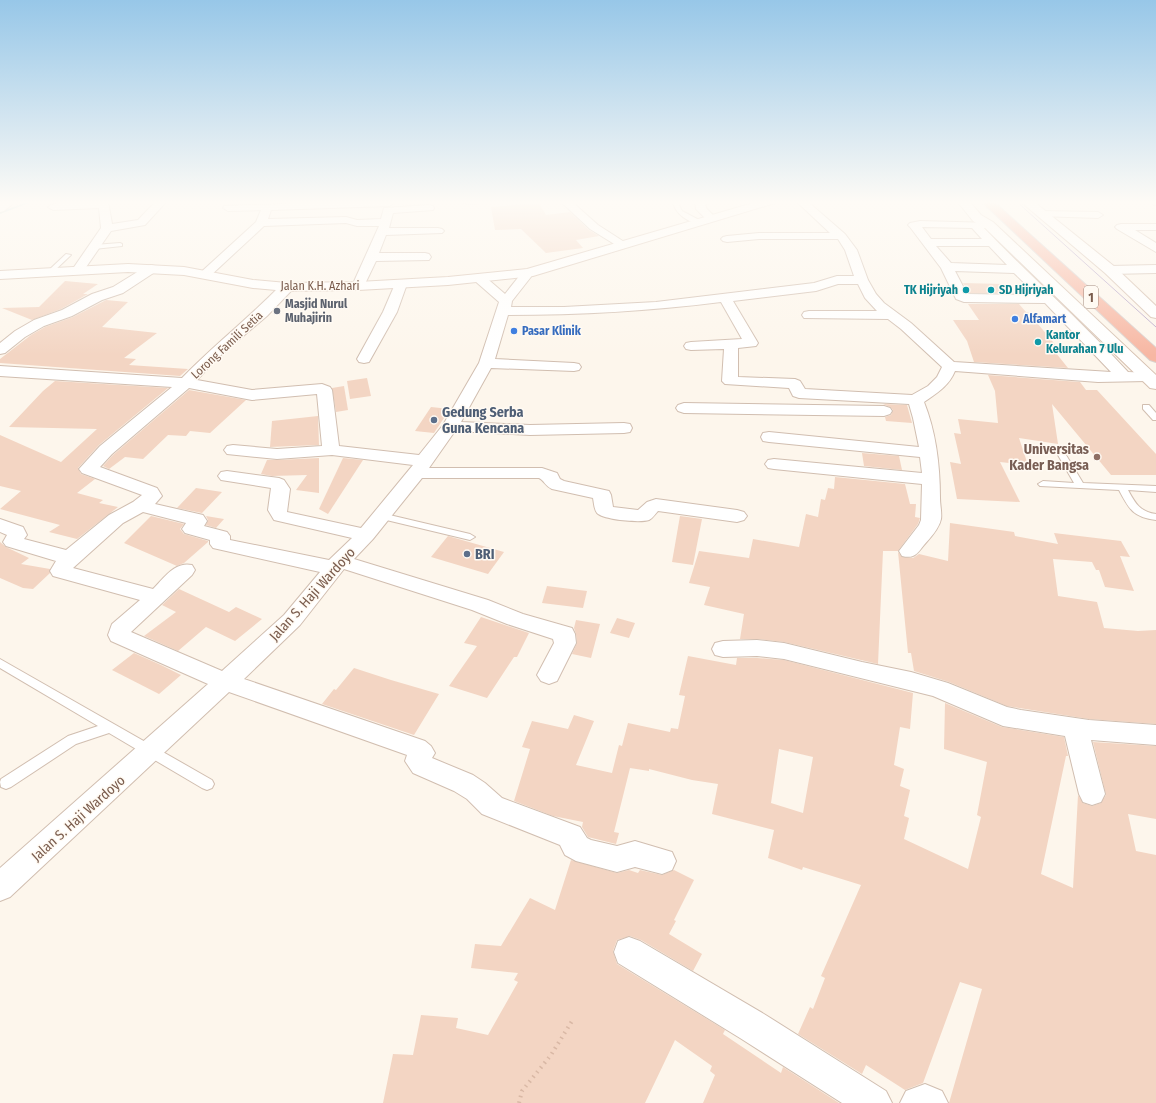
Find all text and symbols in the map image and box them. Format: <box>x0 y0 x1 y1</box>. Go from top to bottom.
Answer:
street label: Jalan K.H. Azhari <box>280 279 360 293</box>
place label: TK Hijriyah <box>904 283 958 297</box>
place label: SD Hijriyah <box>999 283 1054 297</box>
marker: TK Hijriyah <box>961 285 971 295</box>
marker: SD Hijriyah <box>986 285 996 295</box>
road number: 1 <box>1084 286 1098 308</box>
place label: Masjid Nurul Muhajirin <box>285 297 348 325</box>
marker: Masjid Nurul Muhajirin <box>272 306 282 316</box>
street label: Lorong Famili Setia <box>188 308 266 382</box>
place label: Alfamart <box>1022 312 1067 326</box>
marker: Alfamart <box>1010 314 1020 324</box>
place label: Pasar Klinik <box>522 324 582 338</box>
marker: Pasar Klinik <box>509 326 519 336</box>
place label: Kantor Kelurahan 7 Ulu <box>1046 328 1124 356</box>
marker: Kantor Kelurahan 7 Ulu <box>1033 337 1043 347</box>
place label: Gedung Serba Guna Kencana <box>442 404 524 437</box>
marker: Gedung Serba Guna Kencana <box>429 415 439 425</box>
place label: Universitas Kader Bangsa <box>1009 441 1089 474</box>
marker: Universitas Kader Bangsa <box>1092 452 1102 462</box>
street label: Jalan S. Haji Wardoyo <box>266 544 359 645</box>
place label: BRI <box>475 546 495 563</box>
marker: BRI <box>462 549 472 559</box>
street label: Jalan S. Haji Wardoyo <box>28 772 129 865</box>

